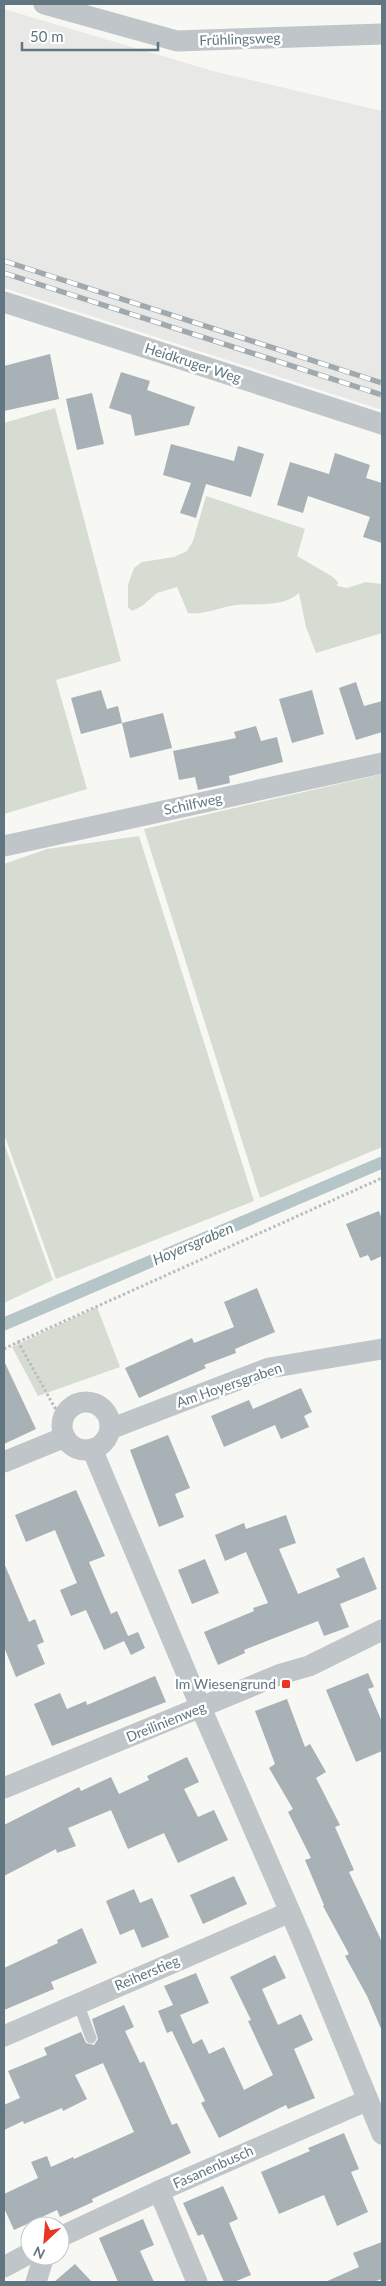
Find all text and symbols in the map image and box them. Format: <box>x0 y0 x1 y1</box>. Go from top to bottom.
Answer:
scale bar <box>22 20 159 52</box>
text: 50 m <box>30 27 64 45</box>
street label: Frühlingsweg <box>199 29 281 48</box>
street label: Heidkruger Weg <box>143 339 243 386</box>
street label: Schilfweg <box>162 789 224 818</box>
water label: Hoyersgraben <box>150 1218 236 1268</box>
street label: Am Hoyersgraben <box>174 1359 284 1411</box>
place label: Im Wiesengrund <box>175 1675 276 1692</box>
marker: Im Wiesengrund <box>280 1678 292 1690</box>
street label: Dreilinienweg <box>123 1698 208 1745</box>
street label: Reiherstieg <box>112 1951 182 1994</box>
street label: Fasanenbusch <box>170 2141 256 2192</box>
north arrow <box>20 2216 70 2266</box>
text: N <box>31 2243 48 2263</box>

